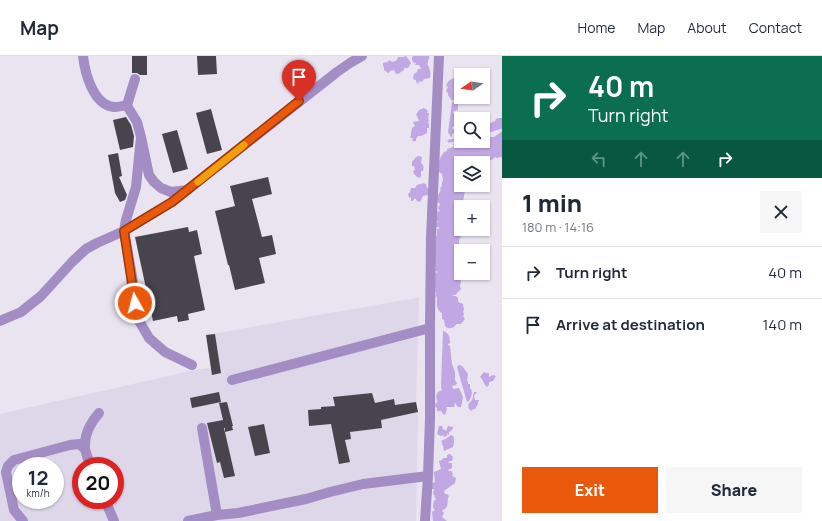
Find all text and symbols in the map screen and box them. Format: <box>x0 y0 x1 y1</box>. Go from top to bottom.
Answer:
text: Map <box>20 15 59 41</box>
text: Home <box>578 18 615 37</box>
text: Map <box>637 18 665 37</box>
text: About <box>687 18 727 37</box>
text: Contact <box>749 18 802 37</box>
pin <box>282 60 316 101</box>
icon: arrive <box>288 66 310 88</box>
text: 40 m <box>588 67 654 105</box>
north arrow <box>454 68 490 104</box>
map controls <box>454 68 490 280</box>
icon: right <box>522 72 574 124</box>
text: Turn right <box>588 103 669 127</box>
button: search <box>454 112 490 148</box>
icon: left <box>588 148 610 170</box>
icon: ahead <box>630 148 652 170</box>
icon: ahead <box>672 148 694 170</box>
icon: right <box>714 148 736 170</box>
button: layers <box>454 156 490 192</box>
text: 1 min <box>522 186 582 219</box>
button: close <box>760 191 802 233</box>
button: + <box>454 200 490 236</box>
text: 180 m · 14:16 <box>522 218 594 236</box>
button: − <box>454 244 490 280</box>
icon: right <box>522 262 544 284</box>
text: Turn right <box>556 262 627 283</box>
text: 40 m <box>768 262 802 283</box>
position arrow <box>114 282 156 324</box>
icon: arrive <box>522 314 544 336</box>
text: Arrive at destination <box>556 314 705 335</box>
text: 140 m <box>762 314 802 335</box>
speed limit sign: 20 <box>72 457 124 509</box>
text: 12 <box>28 464 48 491</box>
button: Exit <box>522 467 658 513</box>
button: Share <box>666 467 802 513</box>
text: km/h <box>26 486 50 500</box>

